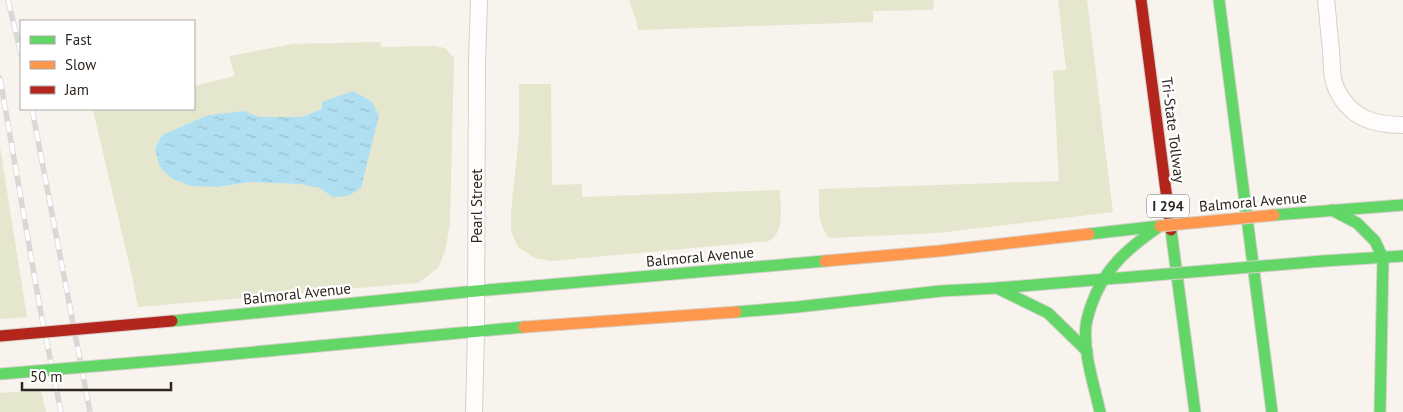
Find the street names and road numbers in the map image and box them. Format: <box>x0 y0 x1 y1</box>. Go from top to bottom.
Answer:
street label: Tri-State Tollway <box>1158 76 1189 184</box>
street label: Pearl Street <box>467 169 486 243</box>
street label: Balmoral Avenue <box>1198 187 1308 216</box>
road number: I 294 <box>1147 195 1189 218</box>
street label: Balmoral Avenue <box>645 242 755 271</box>
street label: Balmoral Avenue <box>242 278 352 309</box>

